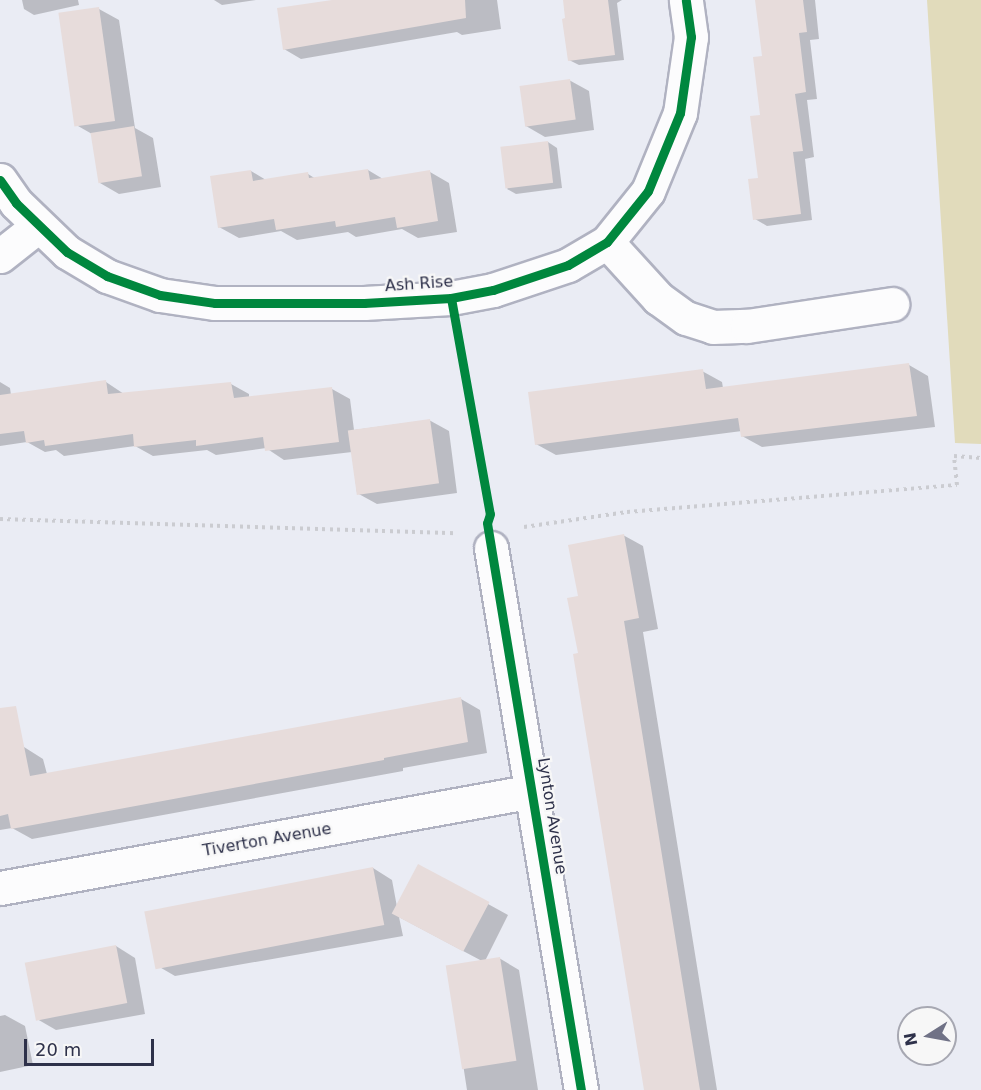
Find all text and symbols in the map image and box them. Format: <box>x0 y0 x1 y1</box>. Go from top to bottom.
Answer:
street label: Ash Rise <box>384 272 454 296</box>
street label: Lynton Avenue <box>533 756 571 876</box>
street label: Tiverton Avenue <box>201 819 333 861</box>
north arrow <box>897 1006 957 1066</box>
scale bar <box>27 1027 158 1065</box>
text: N <box>900 1031 921 1048</box>
text: 20 m <box>35 1039 81 1060</box>

